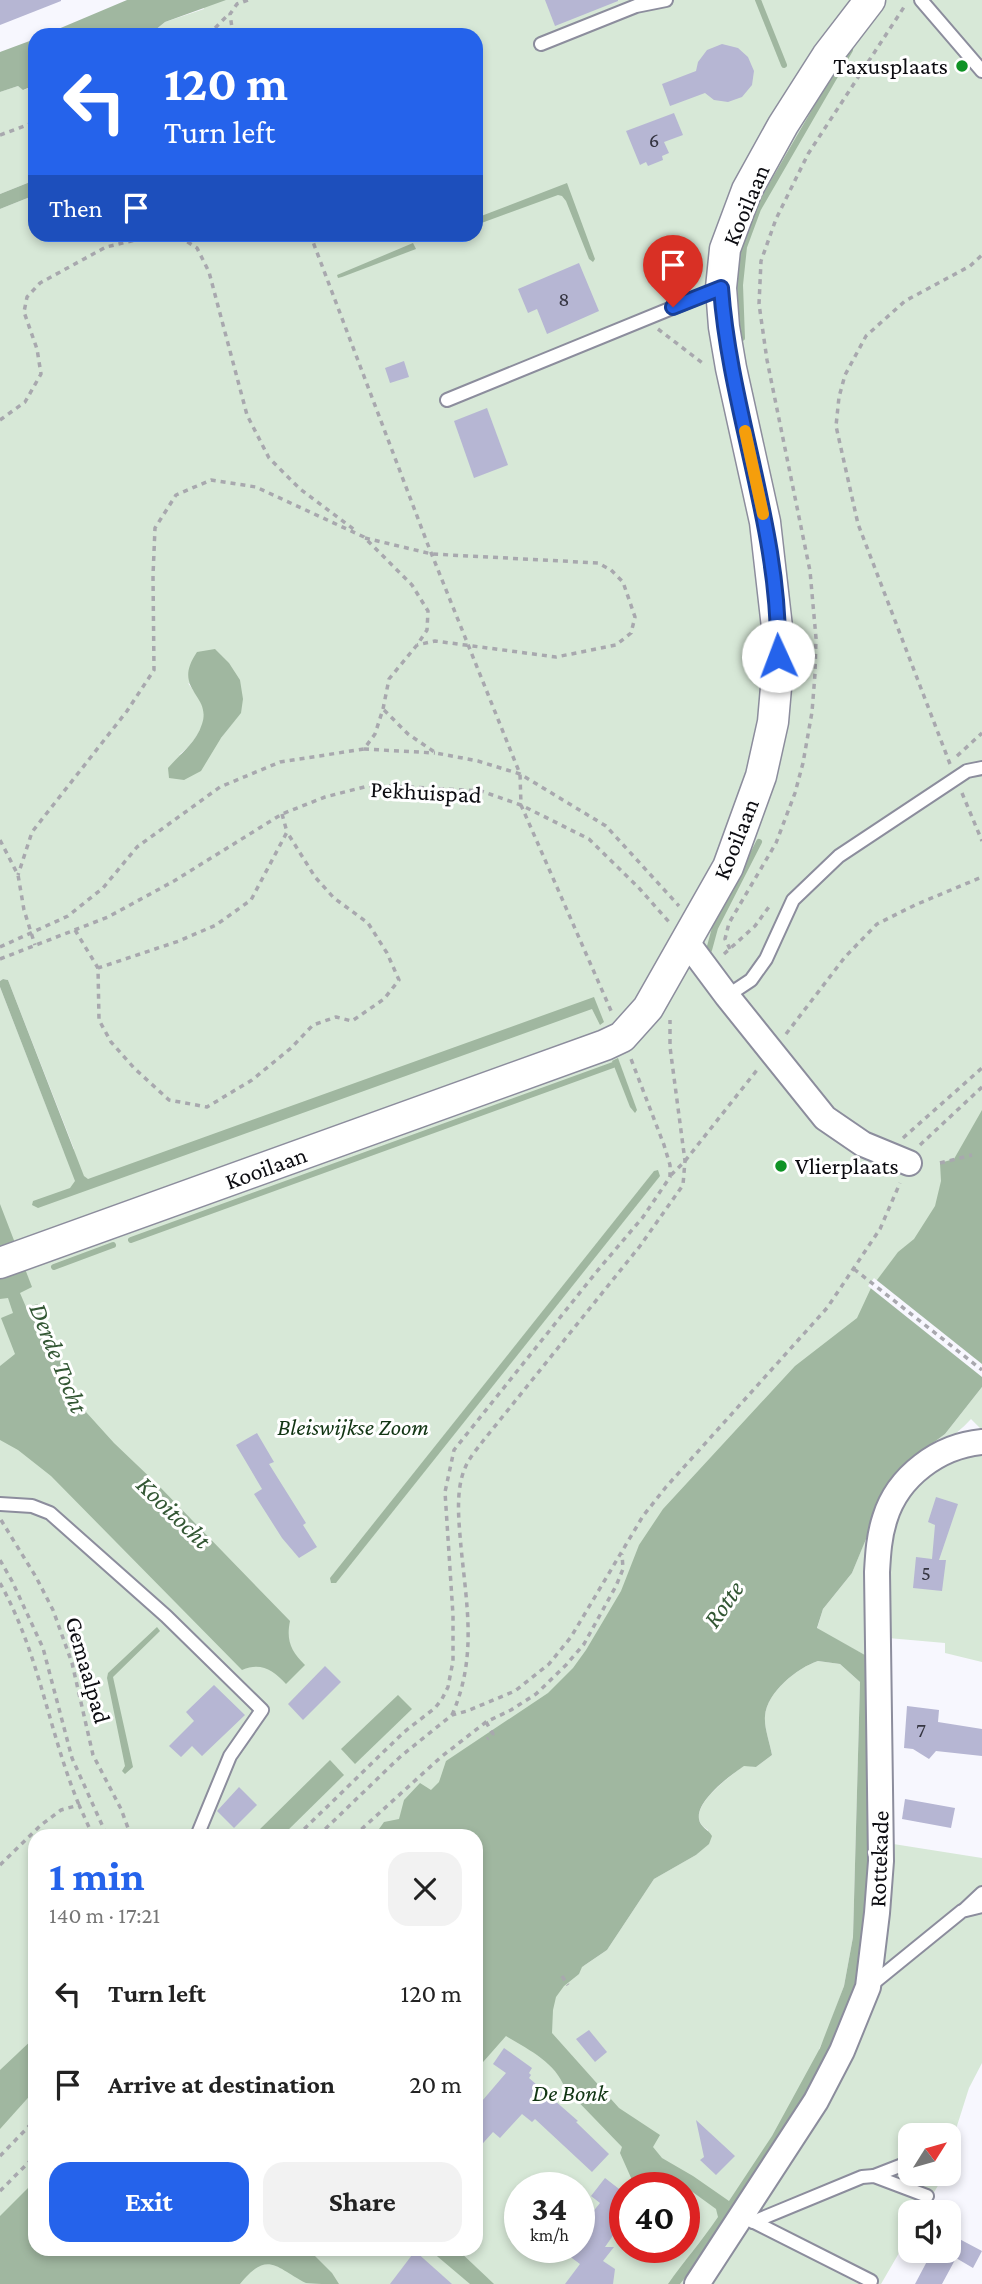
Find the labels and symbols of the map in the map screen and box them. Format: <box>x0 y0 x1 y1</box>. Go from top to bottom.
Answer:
place label: Taxusplaats <box>833 52 948 79</box>
marker: Taxusplaats <box>954 58 970 74</box>
house number: 6 <box>649 128 659 152</box>
street label: Kooilaan <box>717 160 775 249</box>
pin <box>643 235 703 307</box>
house number: 8 <box>558 287 570 311</box>
position arrow <box>741 619 815 693</box>
street label: Pekhuispad <box>370 775 483 808</box>
street label: Kooilaan <box>707 794 764 883</box>
street label: Kooilaan <box>221 1140 310 1195</box>
place label: Vlierplaats <box>795 1152 899 1179</box>
marker: Vlierplaats <box>773 1158 789 1174</box>
water label: Derde Tocht <box>23 1299 94 1418</box>
park label: Bleiswijkse Zoom <box>277 1413 429 1441</box>
water label: Kooitocht <box>131 1470 217 1555</box>
house number: 5 <box>921 1561 931 1585</box>
water label: Rotte <box>697 1575 750 1633</box>
street label: Gemaalpad <box>60 1613 117 1727</box>
house number: 7 <box>916 1718 926 1742</box>
street label: Rottekade <box>863 1810 894 1908</box>
park label: De Bonk <box>532 2079 609 2106</box>
north arrow <box>898 2123 961 2186</box>
speed limit sign: 40 <box>609 2172 700 2263</box>

